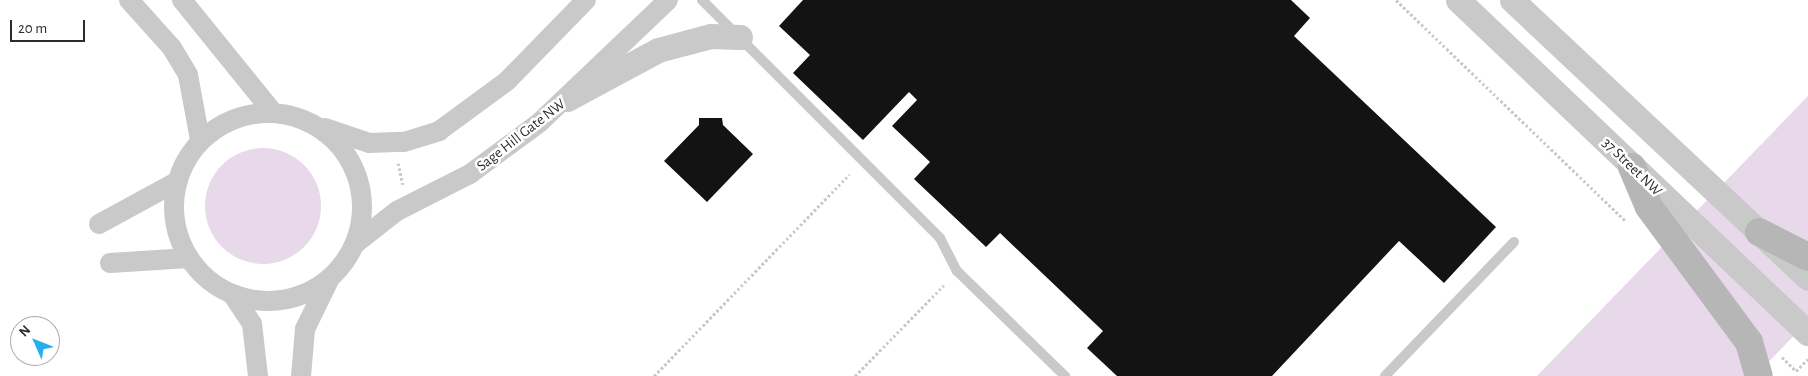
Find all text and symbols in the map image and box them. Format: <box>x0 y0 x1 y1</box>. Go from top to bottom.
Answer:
scale bar <box>12 10 88 42</box>
text: 20 m <box>18 21 47 36</box>
street label: Sage Hill Gate NW <box>473 95 569 175</box>
street label: 37 Street NW <box>1598 134 1666 200</box>
north arrow <box>10 316 60 366</box>
text: N <box>17 323 33 340</box>

